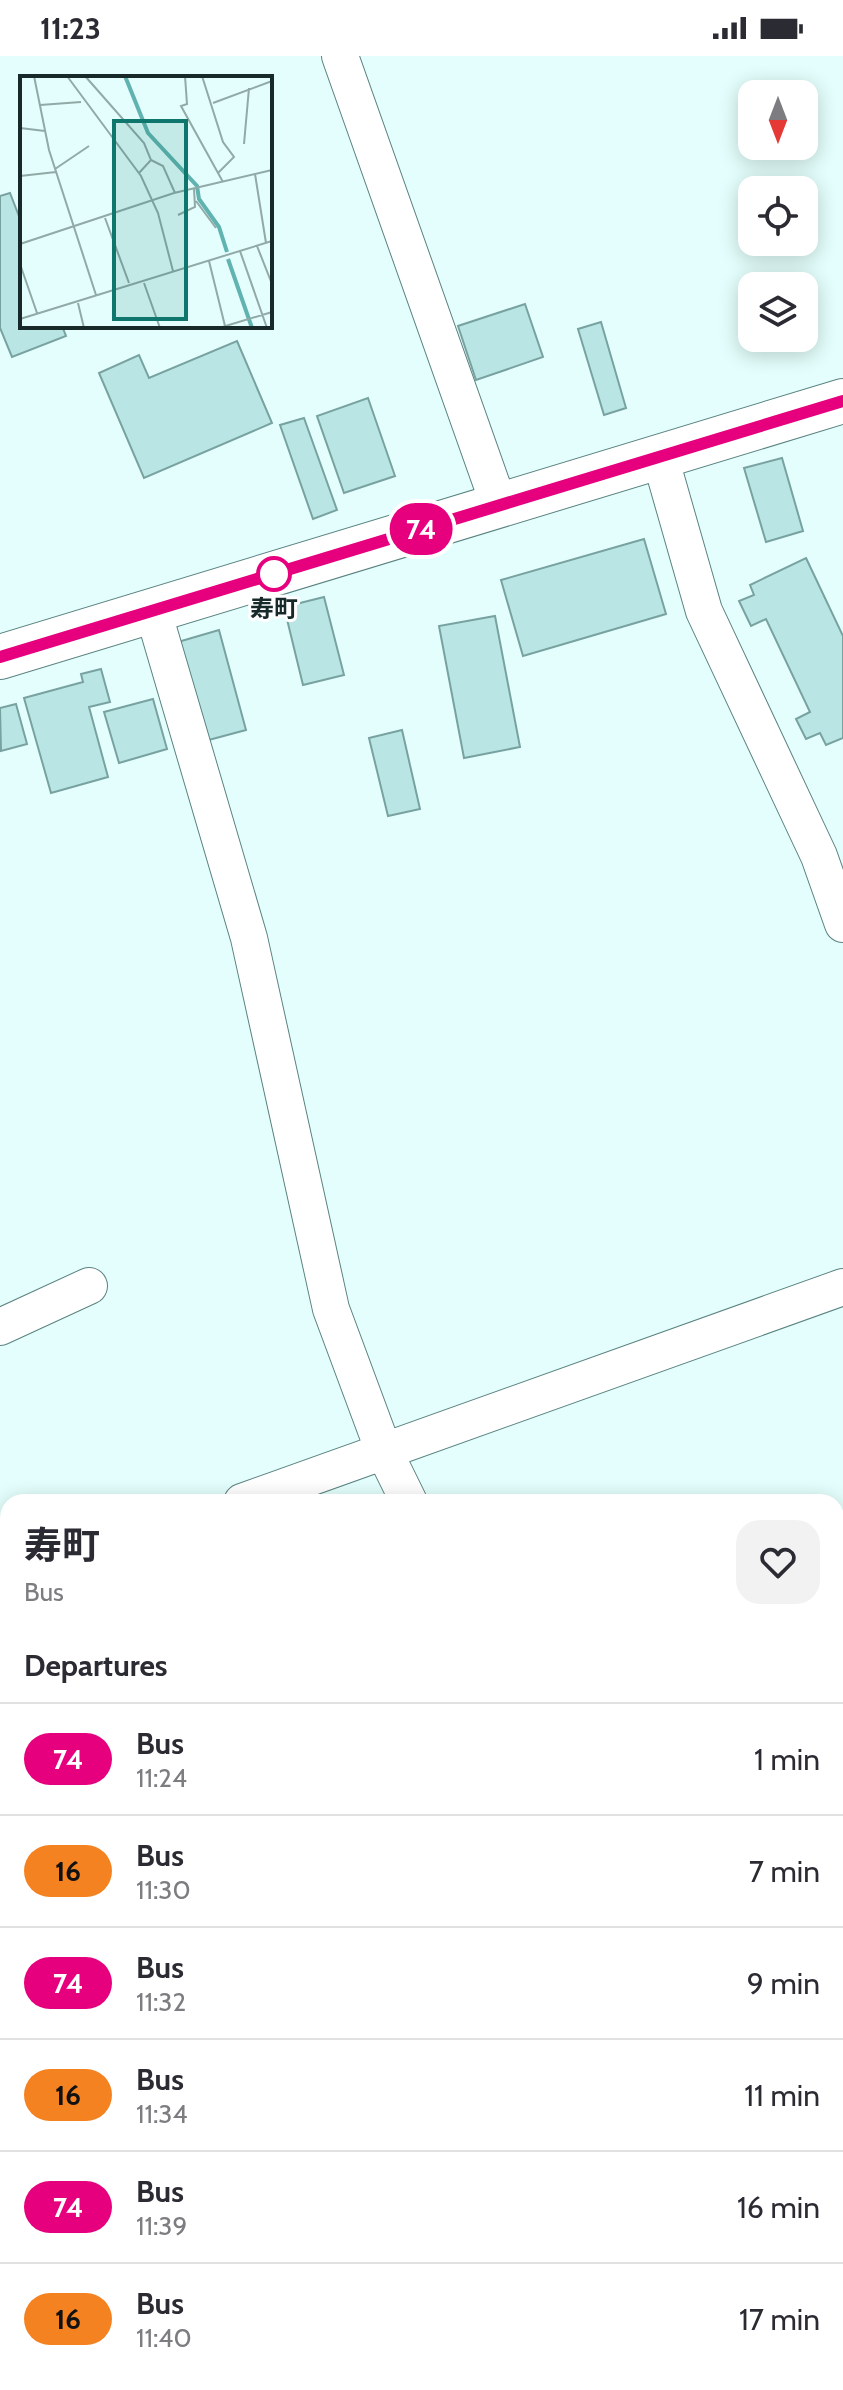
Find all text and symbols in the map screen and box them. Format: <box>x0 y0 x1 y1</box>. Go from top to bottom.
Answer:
text: 11:23 <box>40 10 101 47</box>
inset map <box>20 76 272 328</box>
north arrow <box>738 80 818 160</box>
map controls <box>738 80 818 352</box>
button: locate <box>738 176 818 256</box>
button: layers <box>738 272 818 352</box>
line badge: 74 <box>385 503 457 555</box>
text: 74 <box>406 512 436 546</box>
marker: 寿町 <box>257 557 291 591</box>
place label: 寿町 <box>250 594 298 623</box>
button: heart <box>736 1520 820 1604</box>
text: 寿町 <box>24 1522 100 1569</box>
text: Bus <box>24 1576 64 1608</box>
text: Departures <box>24 1647 168 1684</box>
text: Bus <box>136 1725 184 1762</box>
text: 1 min <box>754 1741 820 1778</box>
text: 74 <box>53 1742 83 1776</box>
text: 11:24 <box>136 1762 187 1794</box>
text: Bus <box>136 1837 184 1874</box>
text: 7 min <box>749 1853 820 1890</box>
text: 16 <box>55 1854 81 1888</box>
text: 11:30 <box>136 1874 191 1906</box>
text: Bus <box>136 1949 184 1986</box>
text: 9 min <box>747 1965 820 2002</box>
text: 74 <box>53 1966 83 2000</box>
text: 11:32 <box>136 1986 186 2018</box>
text: Bus <box>136 2061 184 2098</box>
text: 11 min <box>744 2077 820 2114</box>
text: 16 <box>55 2078 81 2112</box>
text: 11:34 <box>136 2098 187 2130</box>
text: Bus <box>136 2173 184 2210</box>
text: 16 min <box>737 2189 820 2226</box>
text: 74 <box>53 2190 83 2224</box>
text: 11:39 <box>136 2210 187 2242</box>
text: Bus <box>136 2285 184 2322</box>
text: 17 min <box>739 2301 820 2338</box>
text: 16 <box>55 2302 81 2336</box>
text: 11:40 <box>136 2322 192 2354</box>

